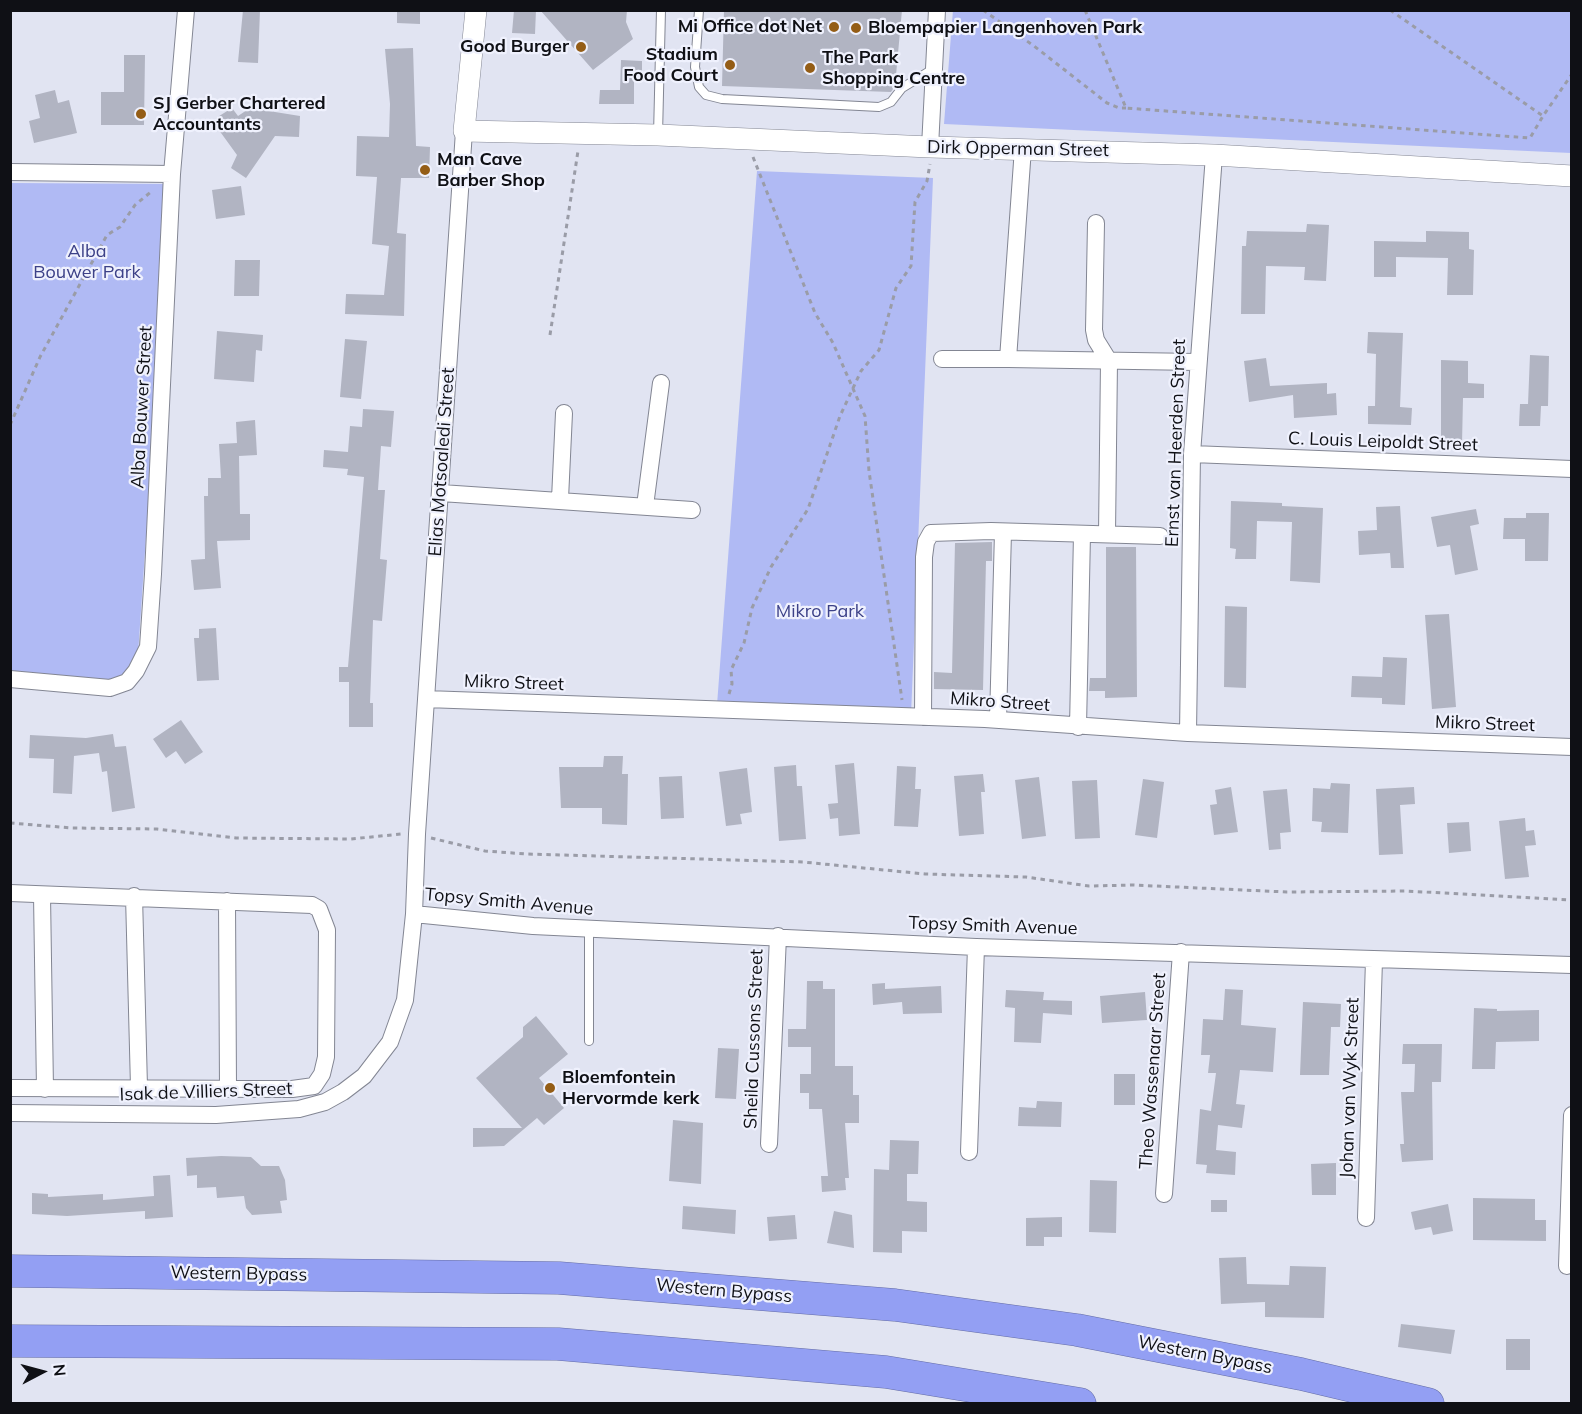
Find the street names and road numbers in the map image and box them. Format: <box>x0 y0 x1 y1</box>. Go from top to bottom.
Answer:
street label: Dirk Opperman Street <box>927 137 1109 161</box>
street label: Alba Bouwer Street <box>127 325 157 489</box>
street label: Ernst van Heerden Street <box>1162 339 1190 547</box>
street label: Elias Motsoaledi Street <box>425 367 459 557</box>
street label: C. Louis Leipoldt Street <box>1288 428 1478 456</box>
street label: Mikro Street <box>464 670 564 696</box>
street label: Mikro Street <box>949 688 1051 716</box>
street label: Mikro Street <box>1435 711 1535 737</box>
street label: Topsy Smith Avenue <box>424 884 594 920</box>
street label: Topsy Smith Avenue <box>908 912 1078 940</box>
street label: Sheila Cussons Street <box>740 949 768 1129</box>
street label: Theo Wassenaar Street <box>1135 972 1171 1170</box>
street label: Johan van Wyk Street <box>1336 997 1364 1179</box>
street label: Isak de Villiers Street <box>119 1078 293 1106</box>
street label: Western Bypass <box>171 1262 307 1286</box>
street label: Western Bypass <box>655 1274 793 1308</box>
street label: Western Bypass <box>1136 1331 1274 1379</box>

